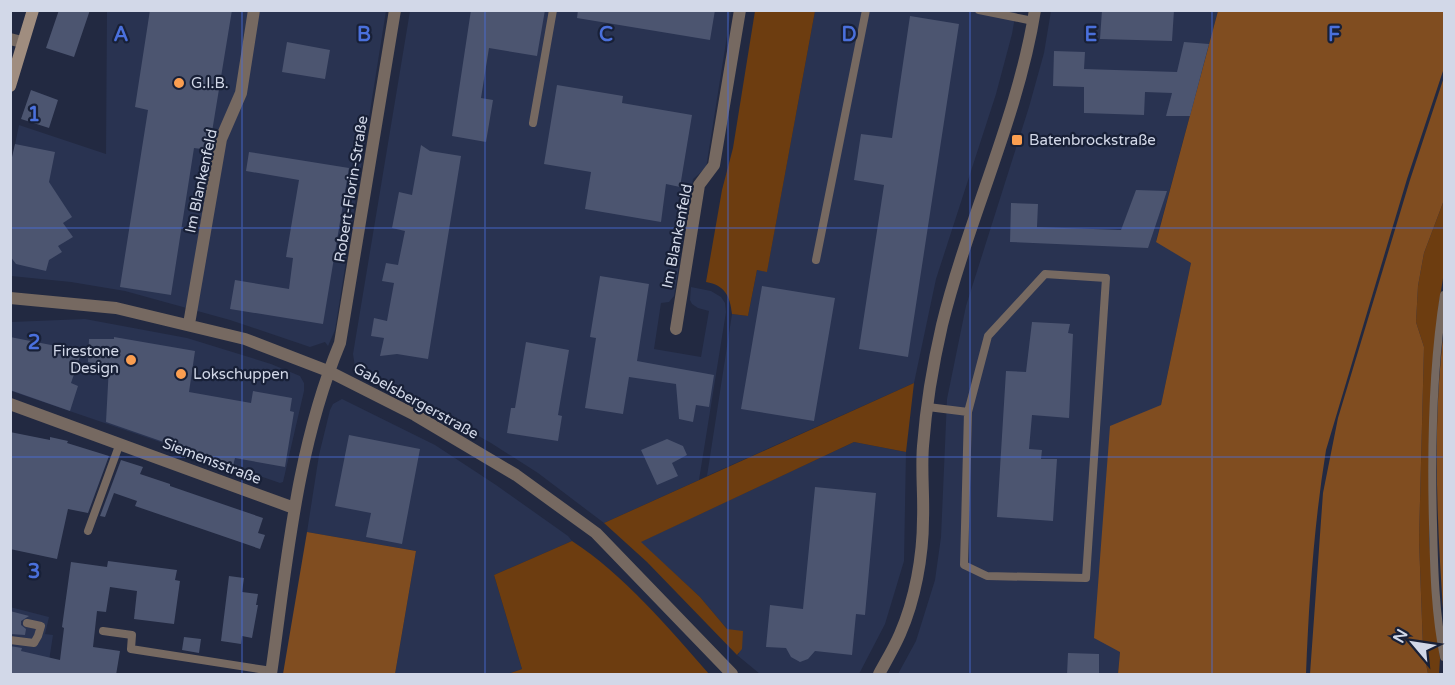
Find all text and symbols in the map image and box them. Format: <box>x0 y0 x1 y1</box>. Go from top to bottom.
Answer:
text: A <box>114 23 129 47</box>
text: B <box>357 23 371 47</box>
text: C <box>599 23 613 47</box>
text: D <box>841 23 857 47</box>
text: E <box>1085 23 1098 47</box>
text: F <box>1328 23 1340 47</box>
place label: G.I.B. <box>191 74 229 92</box>
marker: G.I.B. <box>172 76 186 90</box>
text: 1 <box>28 103 40 127</box>
street label: Robert-Florin-Straße <box>331 114 371 264</box>
street label: Im Blankenfeld <box>181 127 221 235</box>
place label: Batenbrockstraße <box>1029 131 1156 149</box>
marker: Batenbrockstraße <box>1010 133 1024 147</box>
street label: Im Blankenfeld <box>658 182 696 290</box>
text: 2 <box>28 331 40 355</box>
place label: Firestone Design <box>53 342 119 377</box>
marker: Firestone Design <box>124 353 138 367</box>
street label: Gabelsbergerstraße <box>350 359 482 443</box>
place label: Lokschuppen <box>193 365 289 383</box>
marker: Lokschuppen <box>174 367 188 381</box>
street label: Siemensstraße <box>160 434 264 488</box>
text: 3 <box>28 560 40 584</box>
north arrow <box>1383 613 1443 673</box>
text: N <box>1389 626 1413 647</box>

